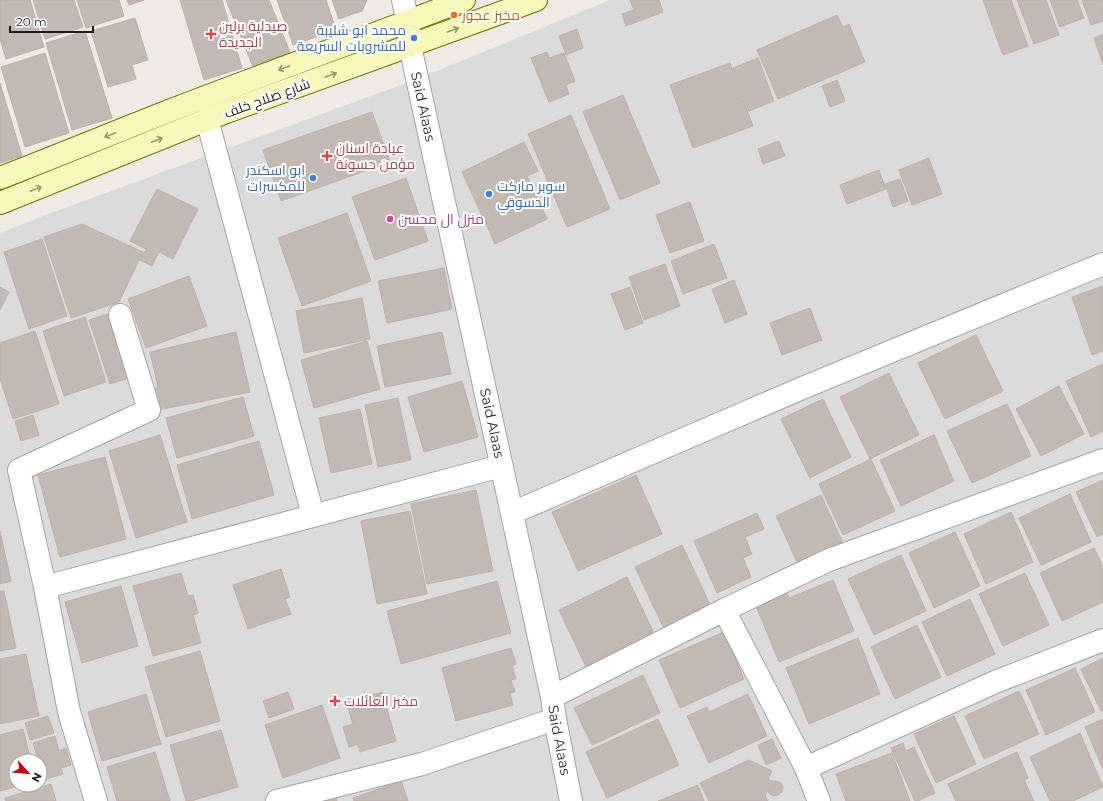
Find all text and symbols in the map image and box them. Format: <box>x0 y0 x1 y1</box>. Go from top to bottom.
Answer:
place label: مخبز عجور <box>461 6 520 24</box>
scale bar <box>10 8 93 34</box>
marker: مخبز عجور <box>449 10 459 20</box>
text: 20 m <box>16 14 47 29</box>
place label: صيدلية برلين الجديدة <box>219 17 288 51</box>
place label: محمد ابو شليبة للمشروبات السريعة <box>297 21 406 55</box>
one-way arrow <box>447 26 459 34</box>
marker: صيدلية برلين الجديدة <box>206 29 216 39</box>
marker: محمد ابو شليبة للمشروبات السريعة <box>409 33 419 43</box>
one-way arrow <box>278 65 290 73</box>
one-way arrow <box>324 70 336 78</box>
street label: Said Alaas <box>407 70 440 143</box>
street label: شارع صلاح خلف <box>221 74 313 122</box>
one-way arrow <box>105 131 117 139</box>
one-way arrow <box>150 135 162 143</box>
place label: عيادة اسنان مؤمن حسونة <box>336 139 415 173</box>
marker: عيادة اسنان مؤمن حسونة <box>321 150 333 162</box>
place label: ابو اسكندر للمكسرات <box>245 161 305 195</box>
marker: ابو اسكندر للمكسرات <box>308 173 318 183</box>
place label: سوبر ماركت الدسوقي <box>497 177 565 214</box>
one-way arrow <box>30 184 42 192</box>
marker: سوبر ماركت الدسوقي <box>484 189 494 199</box>
place label: منزل ال محسن <box>398 210 484 228</box>
marker: منزل ال محسن <box>385 214 395 224</box>
street label: Said Alaas <box>476 387 509 460</box>
place label: مخبز العائلات <box>344 692 418 710</box>
marker: مخبز العائلات <box>329 695 341 707</box>
street label: Said Alaas <box>544 704 575 777</box>
north arrow <box>8 753 48 793</box>
text: N <box>29 770 45 785</box>

